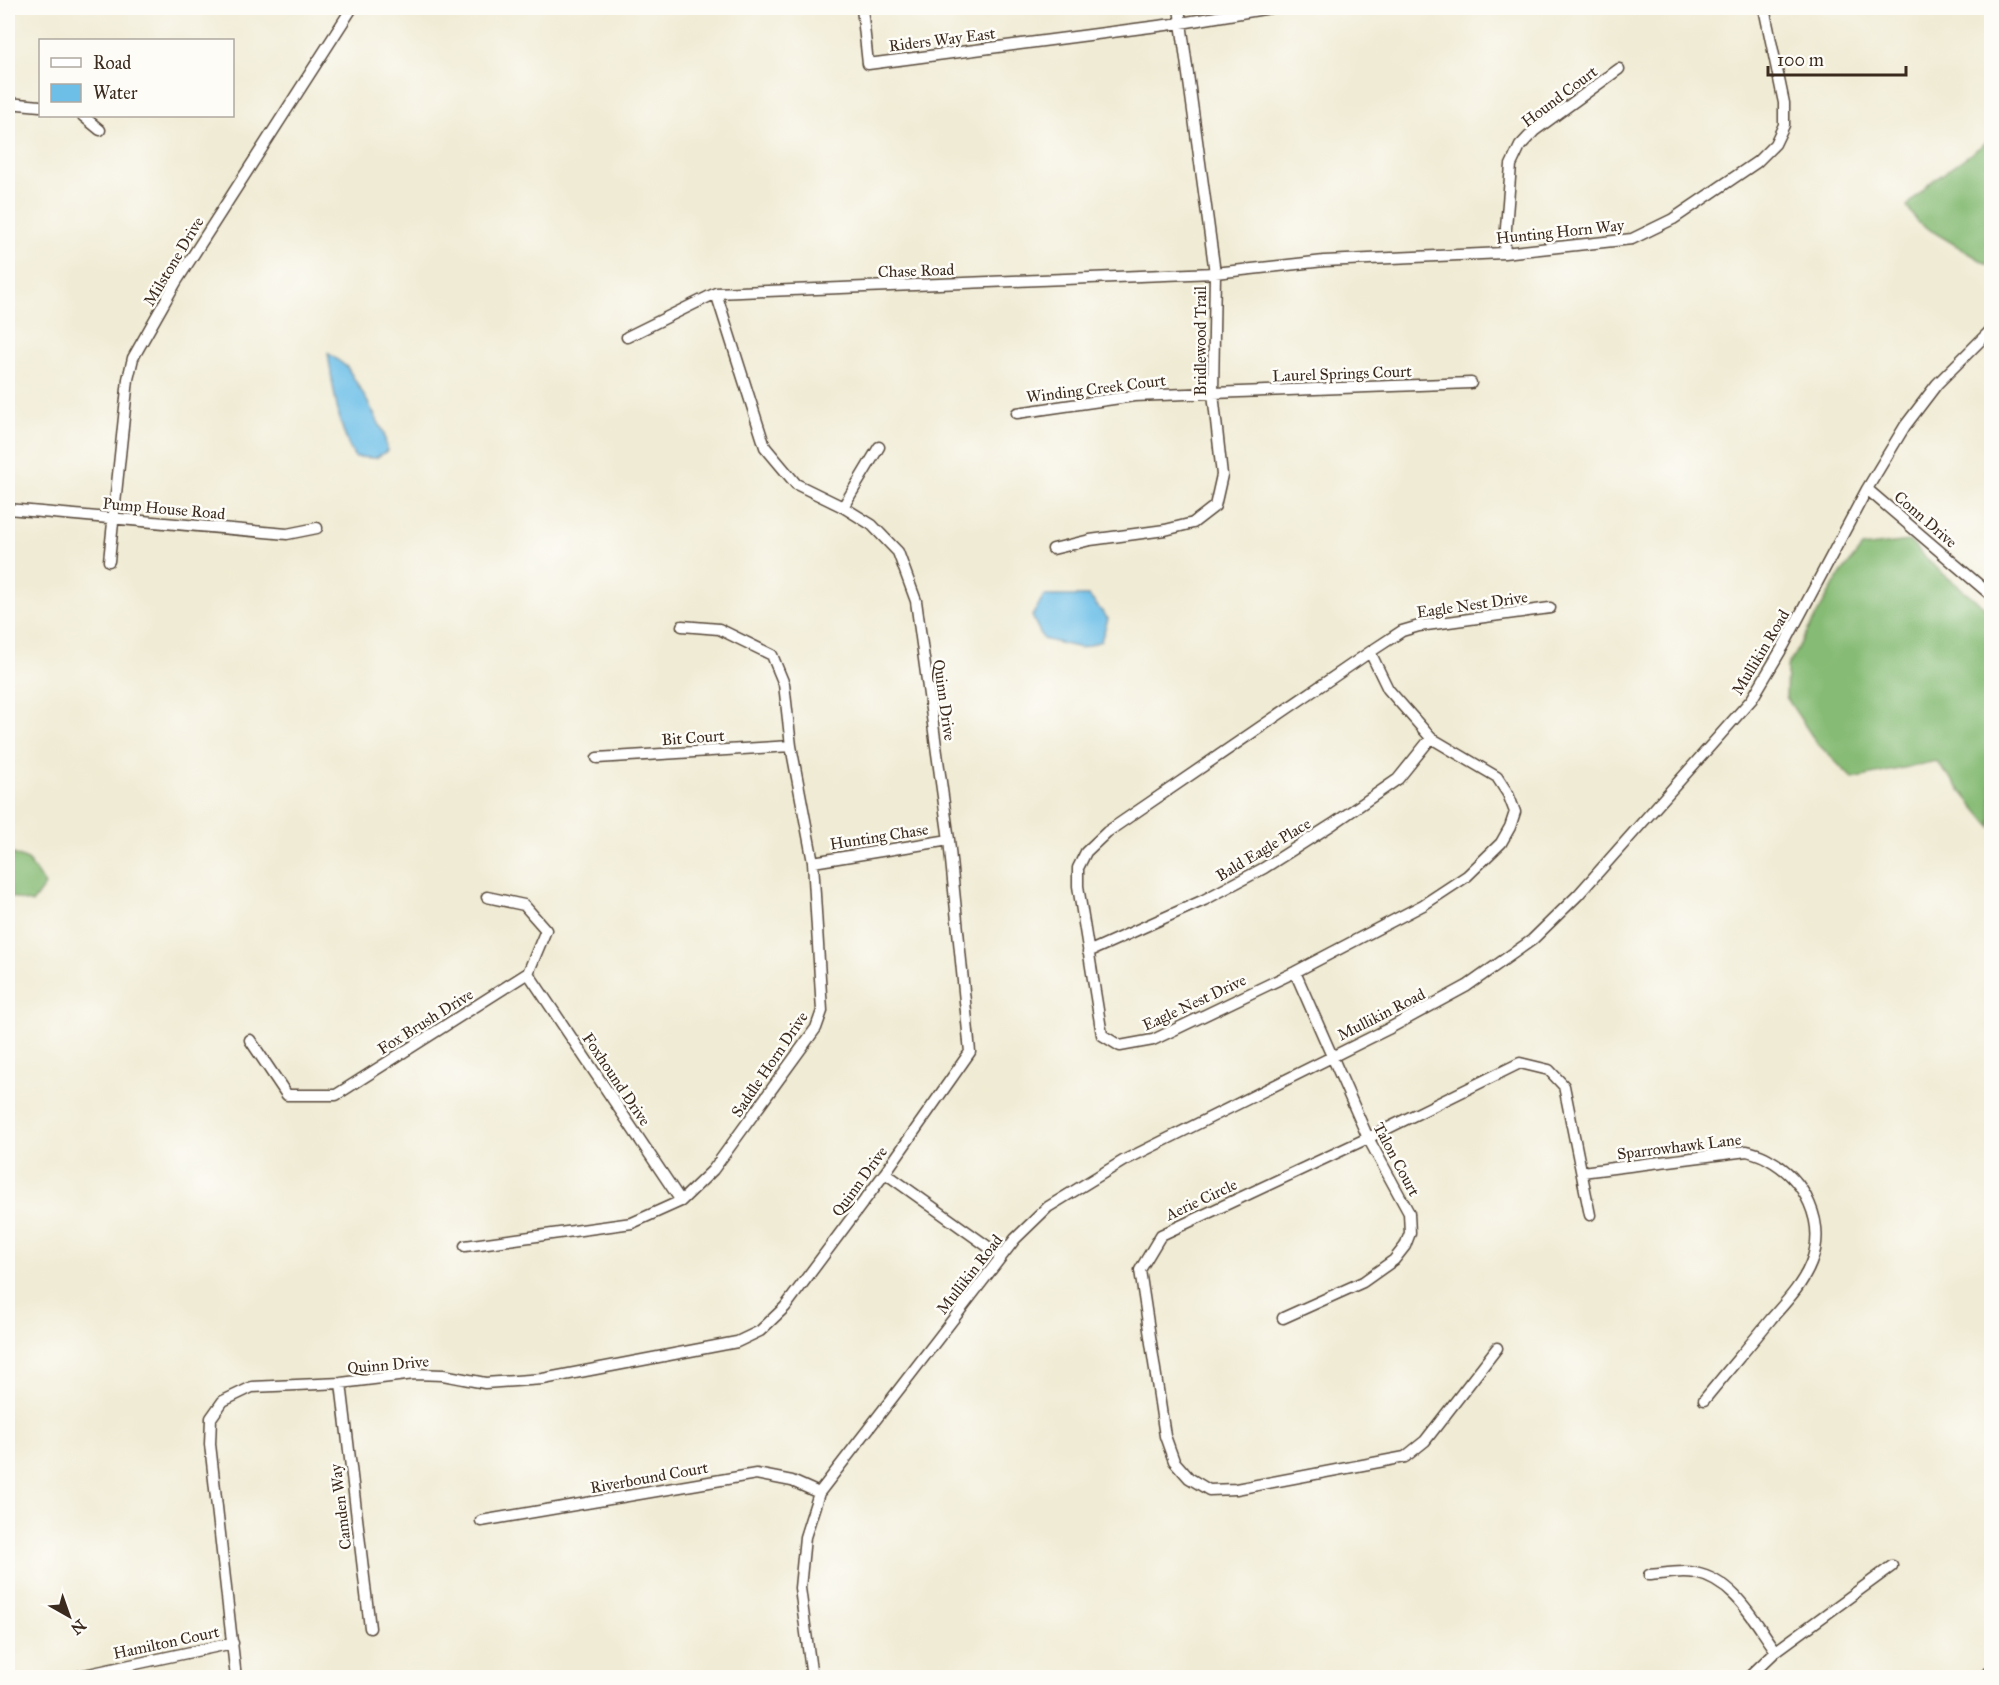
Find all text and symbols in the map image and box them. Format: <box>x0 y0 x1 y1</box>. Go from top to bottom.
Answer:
street label: Riders Way East <box>888 23 997 55</box>
legend <box>39 39 234 117</box>
scale bar <box>1768 39 1906 77</box>
text: 100 m <box>1777 49 1824 71</box>
text: Road <box>93 52 131 74</box>
street label: Hound Court <box>1518 62 1601 131</box>
text: Water <box>93 82 138 104</box>
street label: Milstone Drive <box>139 213 208 309</box>
street label: Hunting Horn Way <box>1495 215 1626 249</box>
street label: Chase Road <box>877 260 955 281</box>
street label: Bridlewood Trail <box>1191 285 1210 396</box>
street label: Laurel Springs Court <box>1272 362 1412 386</box>
street label: Winding Creek Court <box>1025 370 1167 407</box>
street label: Conn Drive <box>1890 487 1961 552</box>
street label: Pump House Road <box>102 494 226 523</box>
street label: Eagle Nest Drive <box>1415 587 1529 623</box>
street label: Mullikin Road <box>1728 606 1793 698</box>
street label: Quinn Drive <box>929 658 960 742</box>
street label: Bit Court <box>661 726 726 749</box>
street label: Bald Eagle Place <box>1213 814 1315 886</box>
street label: Hunting Chase <box>828 819 930 855</box>
street label: Eagle Nest Drive <box>1139 970 1250 1036</box>
street label: Fox Brush Drive <box>374 984 477 1058</box>
street label: Mullikin Road <box>1334 984 1428 1045</box>
street label: Saddle Horn Drive <box>727 1008 812 1121</box>
street label: Foxhound Drive <box>579 1029 655 1130</box>
street label: Talon Court <box>1369 1119 1424 1200</box>
street label: Sparrowhawk Lane <box>1616 1129 1743 1164</box>
street label: Quinn Drive <box>828 1142 891 1220</box>
street label: Aerie Circle <box>1162 1174 1240 1225</box>
street label: Mullikin Road <box>932 1231 1006 1318</box>
street label: Quinn Drive <box>346 1351 430 1378</box>
street label: Riverbound Court <box>589 1458 710 1497</box>
street label: Camden Way <box>326 1462 355 1551</box>
north arrow <box>39 1586 99 1646</box>
text: N <box>67 1615 90 1639</box>
street label: Hamilton Court <box>111 1622 221 1663</box>

